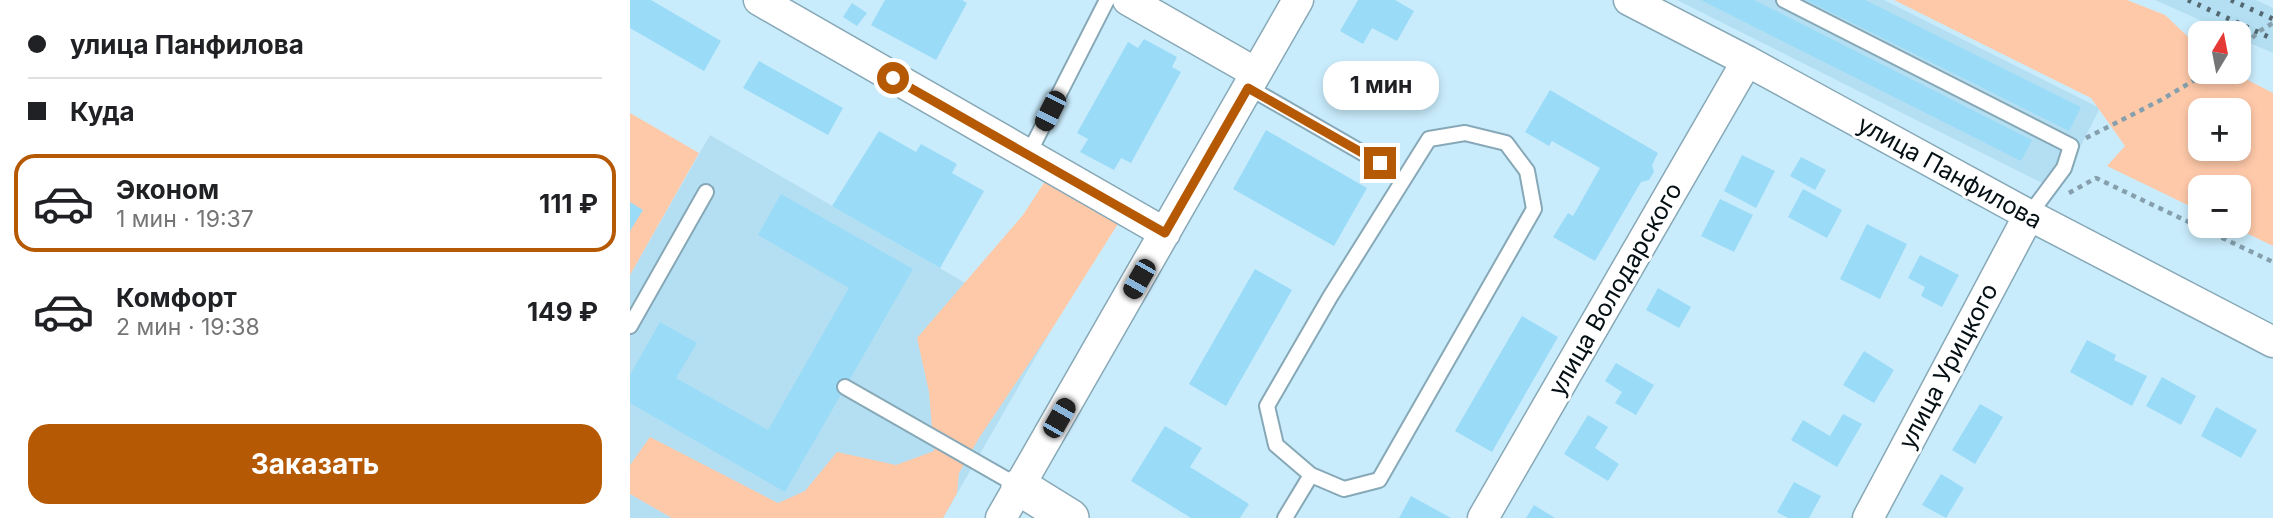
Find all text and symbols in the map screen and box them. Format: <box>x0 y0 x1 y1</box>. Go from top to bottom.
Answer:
north arrow <box>2188 21 2250 84</box>
map controls <box>2188 21 2251 238</box>
text: улица Панфилова <box>70 29 304 60</box>
callout: 1 мин <box>1322 61 1438 110</box>
route start <box>877 62 909 94</box>
text: 1 мин <box>1350 71 1412 99</box>
car <box>1032 88 1069 134</box>
text: Куда <box>70 96 135 127</box>
button: + <box>2188 98 2251 161</box>
street label: улица Панфилова <box>1853 109 2047 235</box>
route end <box>1364 147 1396 179</box>
icon: car <box>32 172 95 235</box>
text: Эконом <box>116 174 219 205</box>
button: − <box>2188 175 2251 238</box>
street label: улица Володарского <box>1542 177 1688 401</box>
text: 111 ₽ <box>539 188 598 219</box>
text: 1 мин · 19:37 <box>116 205 254 233</box>
car <box>1120 256 1159 302</box>
street label: улица Урицкого <box>1892 278 2004 454</box>
icon: car <box>32 280 95 343</box>
text: Комфорт <box>116 282 237 313</box>
text: 149 ₽ <box>527 296 598 327</box>
text: 2 мин · 19:38 <box>116 313 260 341</box>
car <box>1040 395 1079 441</box>
button: Заказать <box>28 424 602 504</box>

